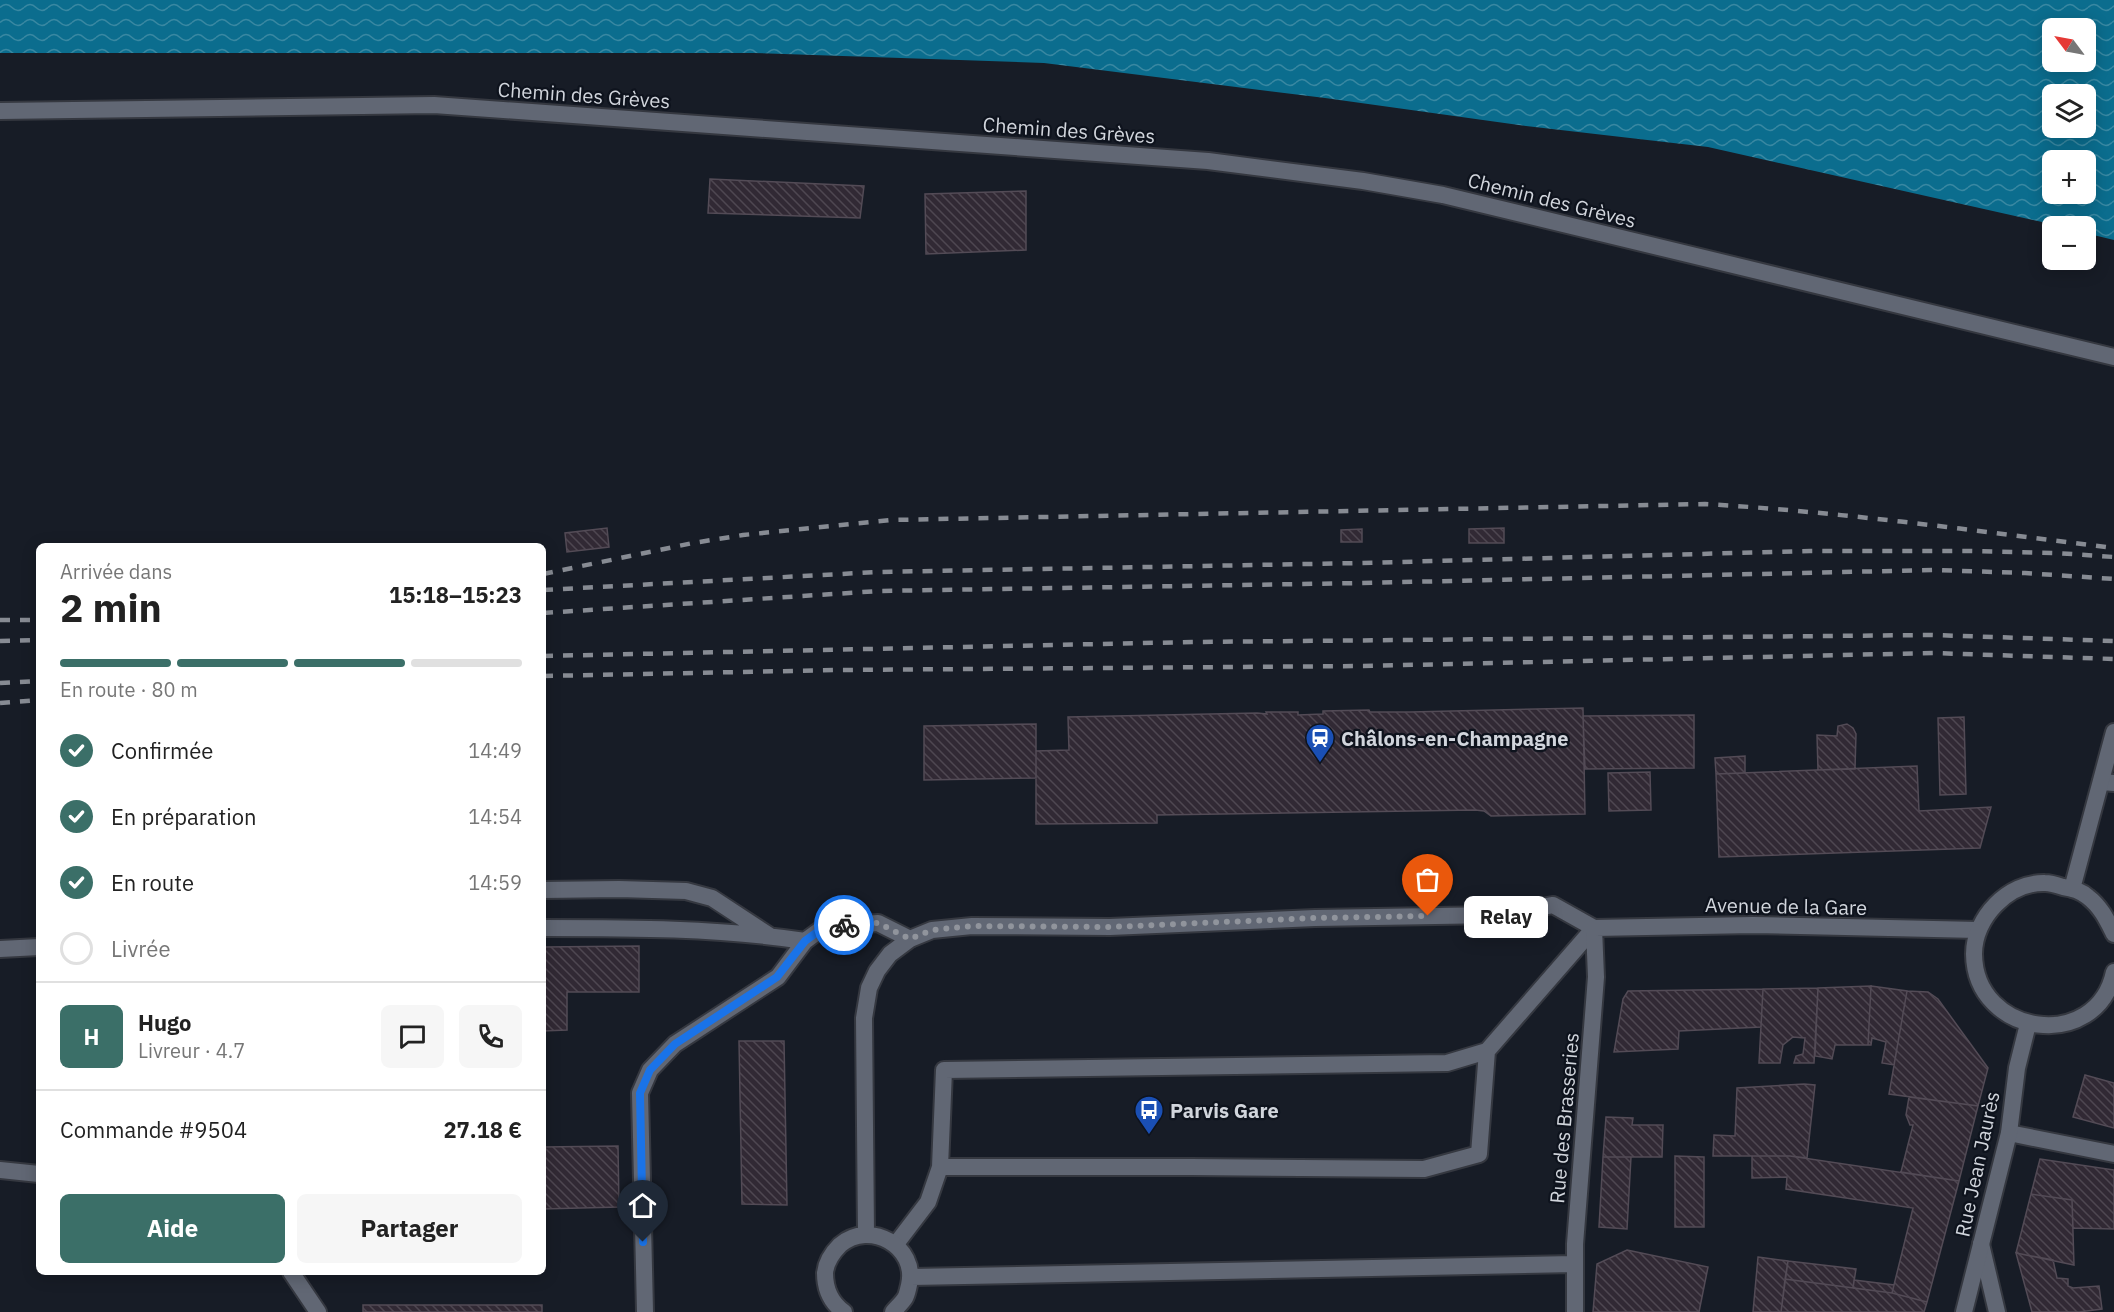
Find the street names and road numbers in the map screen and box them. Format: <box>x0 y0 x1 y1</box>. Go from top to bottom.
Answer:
street label: Chemin des Grèves <box>497 76 671 114</box>
street label: Chemin des Grèves <box>982 111 1156 149</box>
street label: Chemin des Grèves <box>1465 166 1639 234</box>
street label: Avenue de la Gare <box>1705 891 1867 921</box>
street label: Rue des Brasseries <box>1543 1031 1585 1205</box>
street label: Rue Jean Jaurès <box>1948 1089 2006 1239</box>

